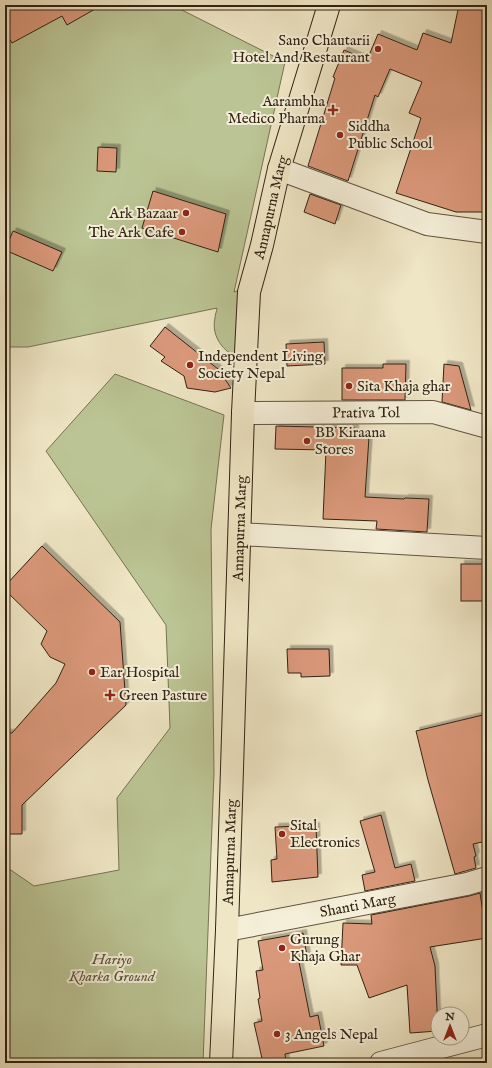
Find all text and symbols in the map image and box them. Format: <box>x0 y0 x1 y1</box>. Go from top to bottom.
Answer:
place label: Sano Chautarii Hotel And Restaurant <box>232 31 370 67</box>
marker: Sano Chautarii Hotel And Restaurant <box>373 44 383 54</box>
place label: Aarambha Medico Pharma <box>228 92 326 128</box>
marker: Aarambha Medico Pharma <box>328 105 338 115</box>
place label: Siddha Public School <box>348 117 433 153</box>
marker: Siddha Public School <box>335 130 345 140</box>
street label: Annapurna Marg <box>249 152 293 262</box>
place label: Ark Bazaar <box>108 204 178 223</box>
marker: Ark Bazaar <box>181 208 191 218</box>
place label: The Ark Cafe <box>89 223 174 242</box>
marker: The Ark Cafe <box>177 227 187 237</box>
place label: Independent Living Society Nepal <box>198 347 324 383</box>
marker: Independent Living Society Nepal <box>185 360 195 370</box>
place label: Sita Khaja ghar <box>357 377 451 396</box>
marker: Sita Khaja ghar <box>344 381 354 391</box>
street label: Prativa Tol <box>332 403 401 423</box>
place label: BB Kiraana Stores <box>315 423 386 459</box>
marker: BB Kiraana Stores <box>302 436 312 446</box>
street label: Annapurna Marg <box>229 474 251 583</box>
place label: Ear Hospital <box>100 663 180 682</box>
marker: Ear Hospital <box>87 667 97 677</box>
place label: Green Pasture <box>119 686 207 705</box>
marker: Green Pasture <box>104 689 116 701</box>
street label: Annapurna Marg <box>219 798 241 906</box>
place label: Sital Electronics <box>290 816 360 852</box>
marker: Sital Electronics <box>277 829 287 839</box>
street label: Shanti Marg <box>318 889 398 922</box>
place label: Gurung Khaja Ghar <box>290 930 361 966</box>
marker: Gurung Khaja Ghar <box>277 943 287 953</box>
park label: Hariyo Kharka Ground <box>68 950 156 986</box>
north arrow <box>430 1006 470 1046</box>
text: N <box>444 1010 455 1024</box>
place label: 3 Angels Nepal <box>285 1025 379 1044</box>
marker: 3 Angels Nepal <box>272 1029 282 1039</box>

